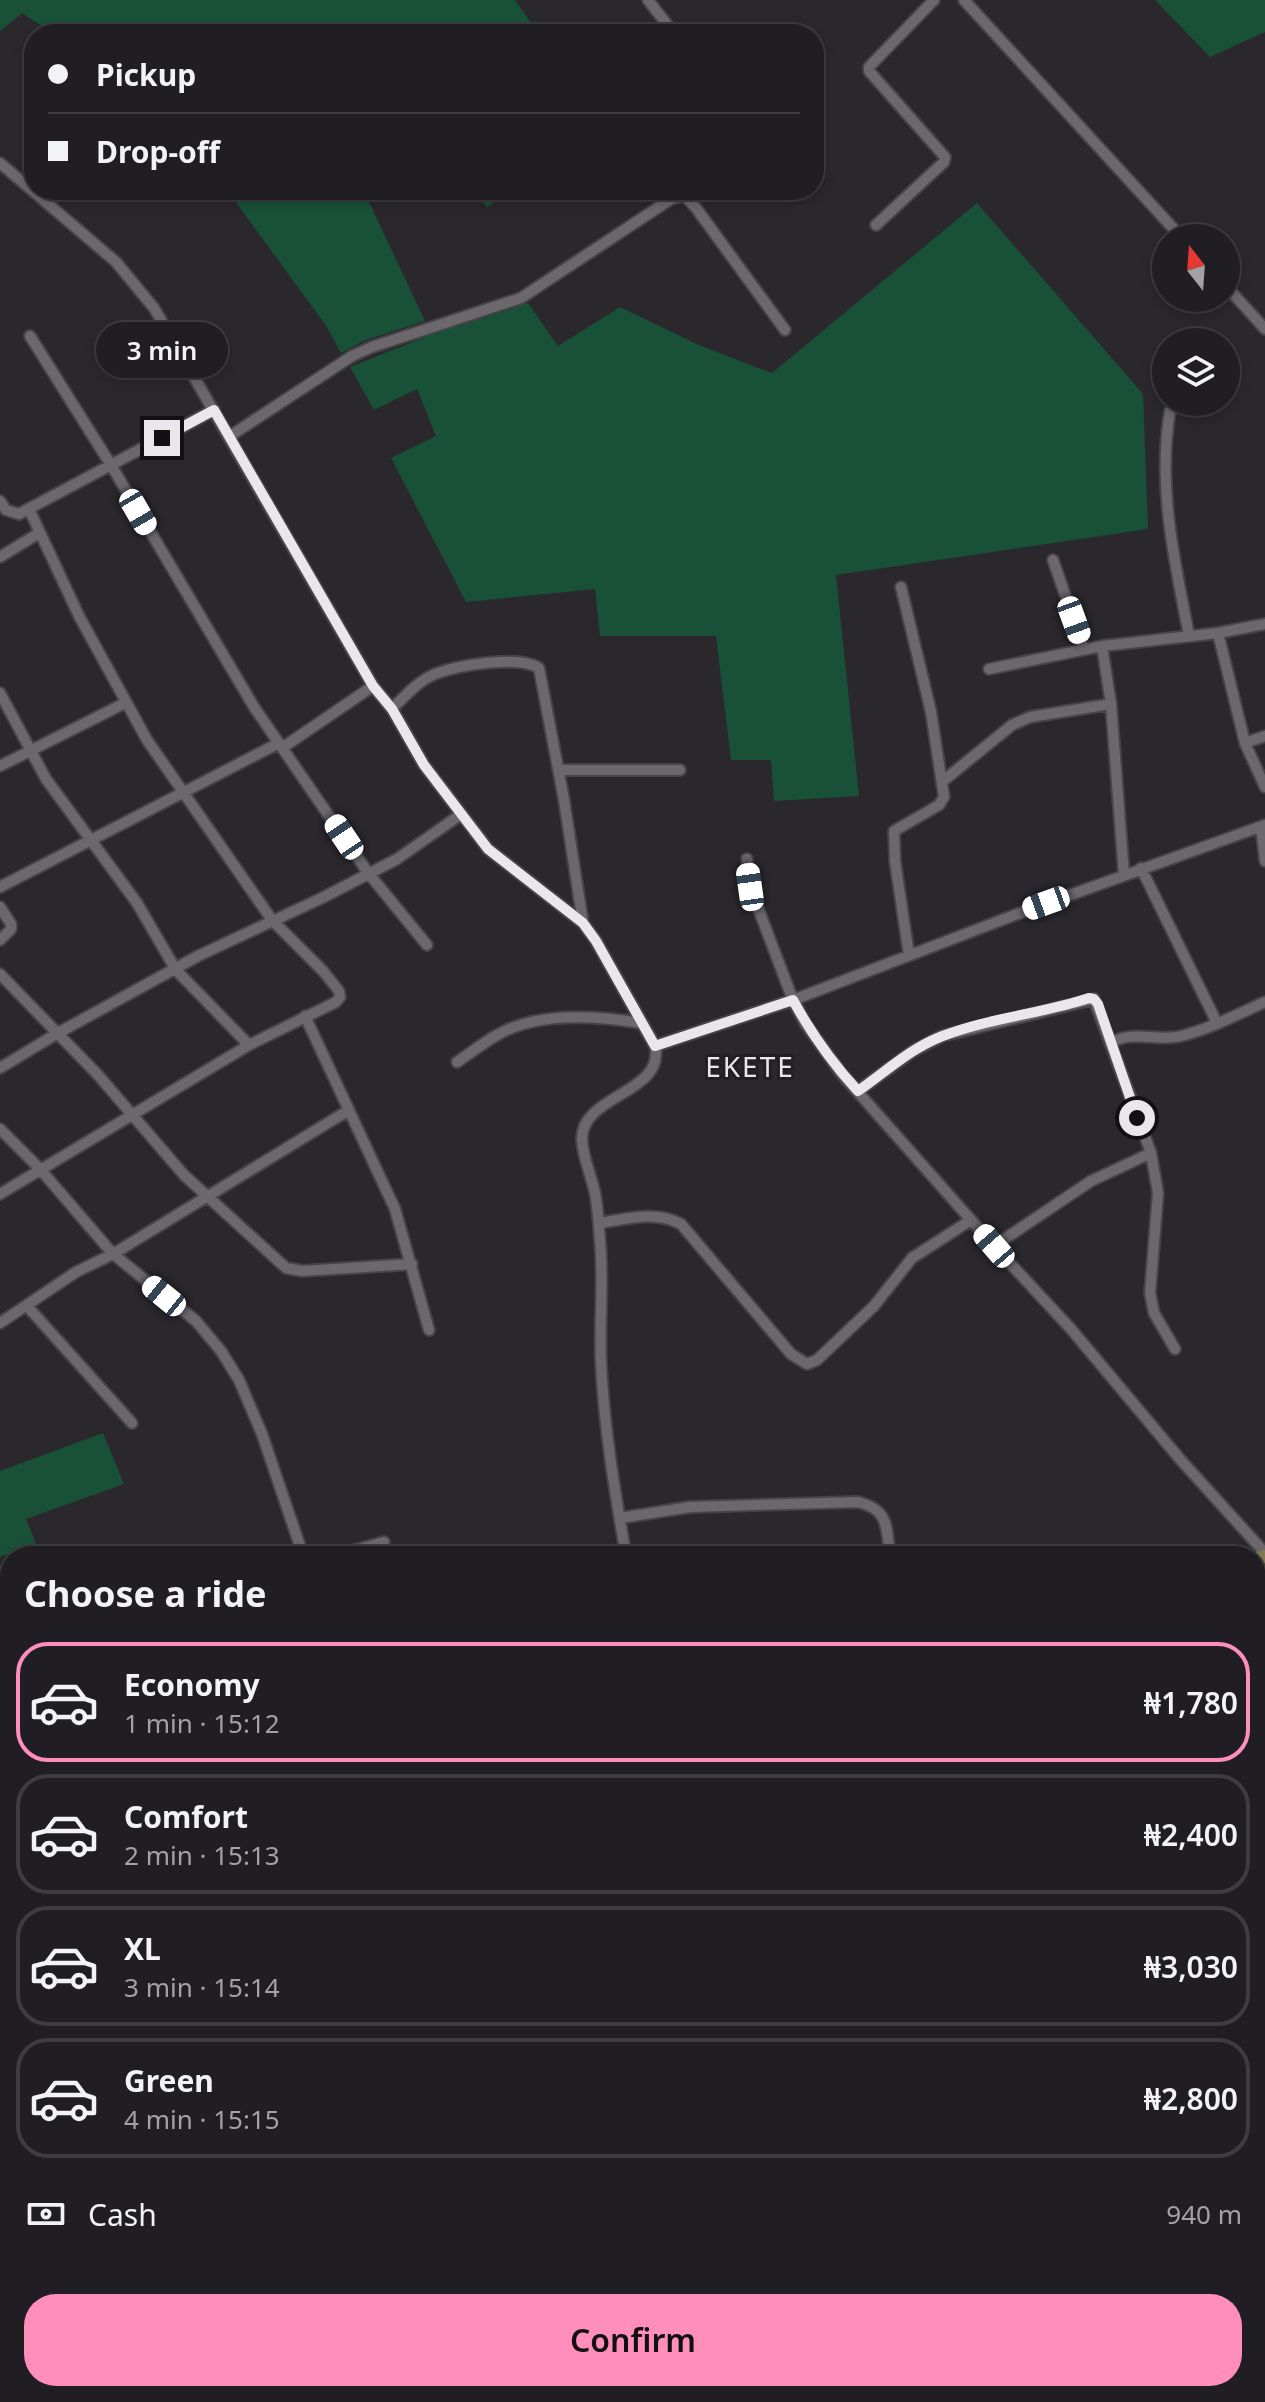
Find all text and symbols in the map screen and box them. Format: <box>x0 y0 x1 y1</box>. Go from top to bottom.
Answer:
text: Pickup <box>96 54 196 95</box>
text: Drop-off <box>96 131 220 172</box>
north arrow <box>1152 224 1240 312</box>
map controls <box>1152 224 1240 416</box>
callout: 3 min <box>96 322 228 378</box>
button: layers <box>1152 328 1240 416</box>
text: 3 min <box>127 332 197 368</box>
route end <box>144 420 180 456</box>
car <box>116 485 160 539</box>
car <box>1055 593 1093 647</box>
car <box>321 810 367 864</box>
car <box>735 862 765 912</box>
car <box>1019 884 1073 922</box>
district label: EKETE <box>705 1047 795 1085</box>
route start <box>1119 1100 1155 1136</box>
car <box>969 1220 1019 1272</box>
car <box>138 1272 190 1320</box>
text: Choose a ride <box>24 1569 266 1618</box>
text: Economy <box>124 1664 260 1705</box>
icon: car <box>28 1666 100 1738</box>
text: ₦1,780 <box>1144 1682 1238 1723</box>
text: 1 min · 15:12 <box>124 1705 280 1741</box>
text: Comfort <box>124 1796 248 1837</box>
icon: car <box>28 1798 100 1870</box>
text: ₦2,400 <box>1144 1814 1238 1855</box>
text: 2 min · 15:13 <box>124 1837 280 1873</box>
text: XL <box>124 1928 161 1969</box>
icon: car <box>28 1930 100 2002</box>
text: ₦3,030 <box>1144 1946 1238 1987</box>
text: 3 min · 15:14 <box>124 1969 280 2005</box>
text: Green <box>124 2060 214 2101</box>
icon: car <box>28 2062 100 2134</box>
text: ₦2,800 <box>1144 2078 1238 2119</box>
text: 4 min · 15:15 <box>124 2101 280 2137</box>
icon: cash <box>24 2192 68 2236</box>
text: Cash <box>88 2194 157 2235</box>
text: 940 m <box>1166 2196 1242 2232</box>
button: Confirm <box>24 2294 1242 2386</box>

